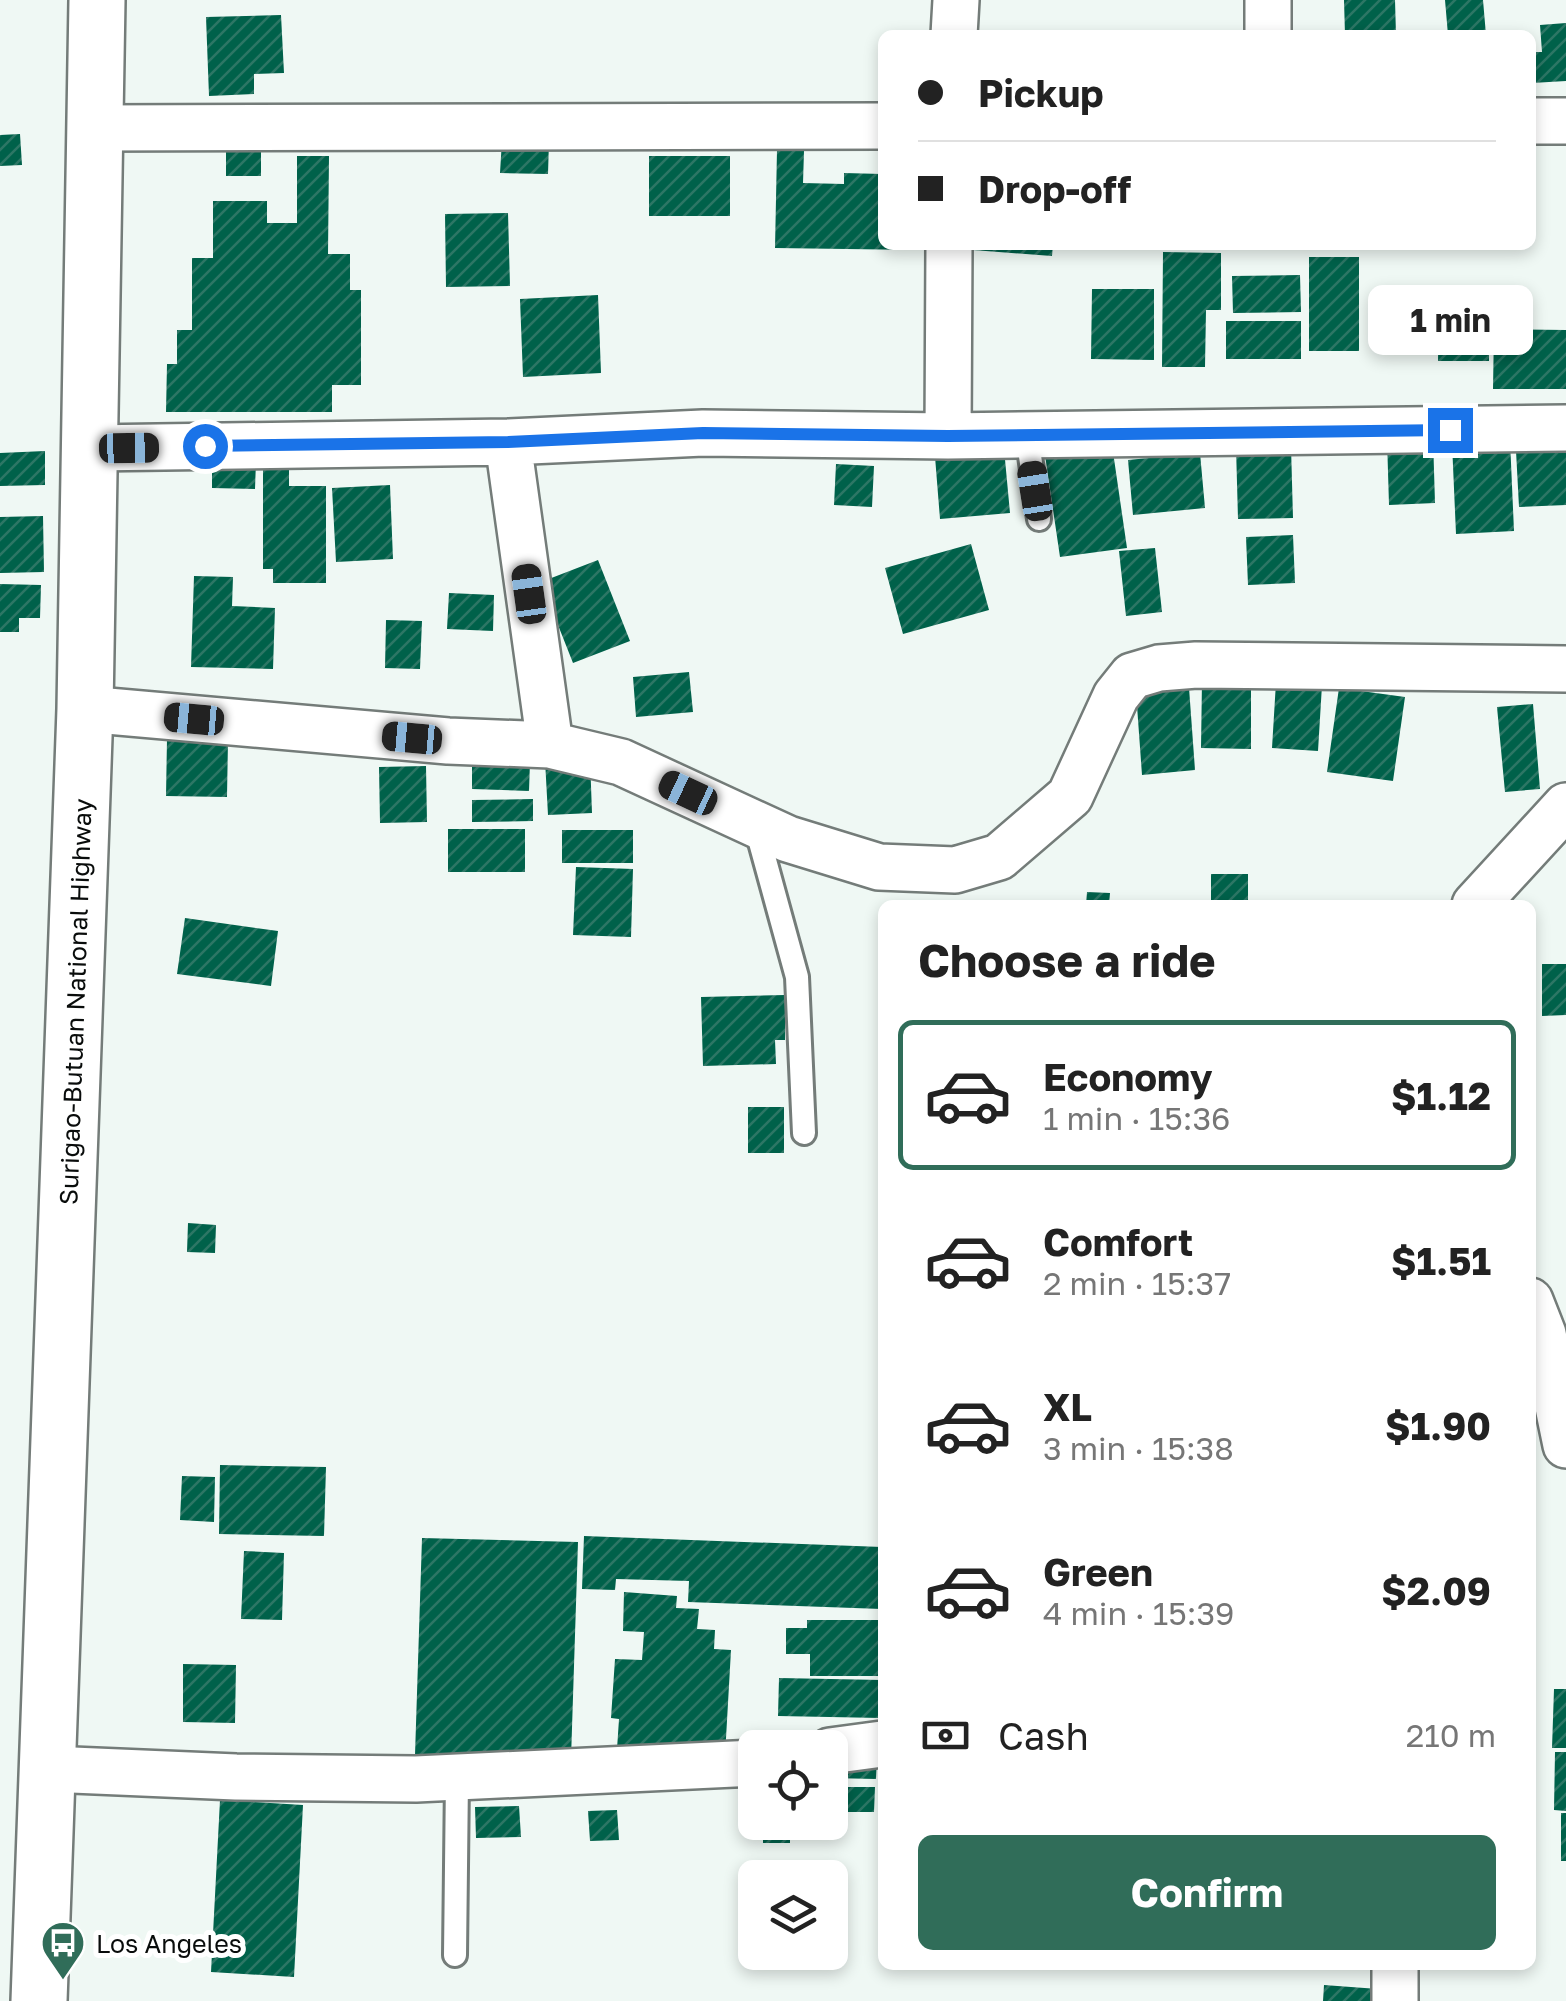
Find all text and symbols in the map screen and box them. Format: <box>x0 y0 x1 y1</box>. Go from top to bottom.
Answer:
text: Pickup <box>978 70 1104 115</box>
text: Drop-off <box>978 166 1131 211</box>
callout: 1 min <box>1368 285 1532 355</box>
text: 1 min <box>1410 301 1491 339</box>
route end <box>1428 408 1473 453</box>
route start <box>183 424 228 469</box>
car <box>99 432 159 464</box>
car <box>1015 459 1055 523</box>
car <box>510 562 548 626</box>
car <box>163 701 225 737</box>
car <box>381 720 443 756</box>
car <box>654 767 722 819</box>
street label: Surigao-Butuan National Highway <box>52 798 97 1205</box>
text: Choose a ride <box>918 933 1216 987</box>
icon: car <box>923 1050 1013 1140</box>
text: Economy <box>1043 1054 1212 1099</box>
text: $1.12 <box>1391 1073 1491 1118</box>
text: 1 min · 15:36 <box>1043 1099 1230 1137</box>
icon: car <box>923 1215 1013 1305</box>
text: Comfort <box>1043 1219 1193 1264</box>
text: $1.51 <box>1391 1238 1491 1283</box>
text: 2 min · 15:37 <box>1043 1264 1231 1302</box>
icon: car <box>923 1380 1013 1470</box>
text: XL <box>1043 1384 1092 1429</box>
text: $1.90 <box>1385 1403 1491 1448</box>
text: 3 min · 15:38 <box>1043 1429 1234 1467</box>
icon: car <box>923 1545 1013 1635</box>
text: Green <box>1043 1549 1153 1594</box>
text: $2.09 <box>1381 1568 1491 1613</box>
text: 4 min · 15:39 <box>1043 1594 1234 1632</box>
icon: cash <box>918 1708 973 1763</box>
text: Cash <box>998 1713 1089 1758</box>
text: 210 m <box>1406 1716 1496 1754</box>
map controls <box>738 1730 848 1970</box>
button: locate <box>738 1730 848 1840</box>
button: Confirm <box>918 1835 1496 1950</box>
button: layers <box>738 1860 848 1970</box>
bus stop icon: Los Angeles <box>40 1920 86 1981</box>
place label: Los Angeles <box>96 1928 242 1959</box>

